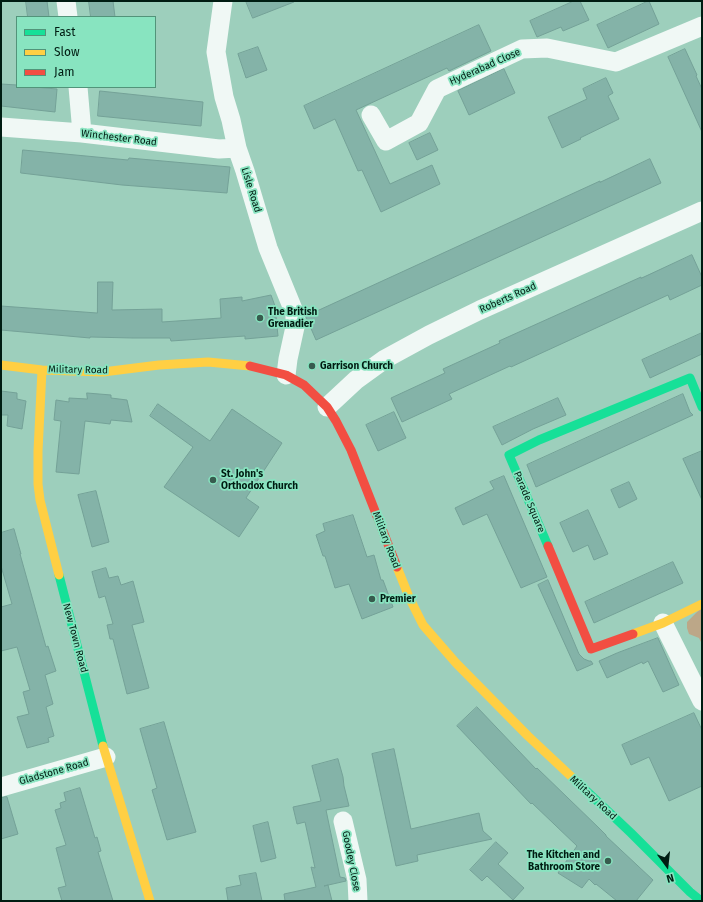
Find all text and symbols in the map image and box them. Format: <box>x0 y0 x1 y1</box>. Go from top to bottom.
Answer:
legend <box>16 16 156 88</box>
text: Fast <box>54 25 76 39</box>
text: Slow <box>54 45 80 59</box>
street label: Hyderabad Close <box>448 46 522 88</box>
text: Jam <box>54 65 74 79</box>
street label: Winchester Road <box>80 127 158 149</box>
street label: Lisle Road <box>238 166 264 214</box>
street label: Roberts Road <box>478 280 538 316</box>
place label: The British Grenadier <box>268 306 317 330</box>
marker: The British Grenadier <box>255 313 265 323</box>
place label: Garrison Church <box>320 360 393 372</box>
marker: Garrison Church <box>307 361 317 371</box>
street label: Military Road <box>48 363 108 377</box>
place label: St. John's Orthodox Church <box>221 468 298 492</box>
street label: Parade Square <box>511 470 547 534</box>
marker: St. John's Orthodox Church <box>208 475 218 485</box>
street label: Military Road <box>370 510 402 570</box>
place label: Premier <box>380 593 416 605</box>
marker: Premier <box>367 594 377 604</box>
street label: New Town Road <box>60 602 90 674</box>
street label: Gladstone Road <box>18 756 90 788</box>
street label: Military Road <box>567 773 619 823</box>
street label: Goodey Close <box>339 830 363 892</box>
north arrow <box>647 846 687 886</box>
place label: The Kitchen and Bathroom Store <box>527 849 600 872</box>
marker: The Kitchen and Bathroom Store <box>603 856 613 866</box>
text: N <box>665 871 675 885</box>

